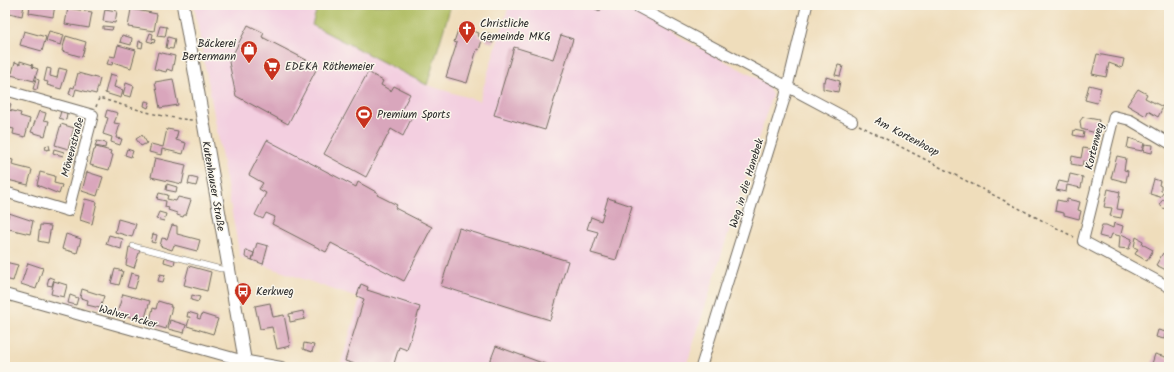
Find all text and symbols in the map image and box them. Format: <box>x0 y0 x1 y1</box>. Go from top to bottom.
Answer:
place label: Christliche Gemeinde MKG <box>480 15 551 46</box>
church icon: Christliche Gemeinde MKG <box>457 19 477 44</box>
place label: Bäckerei Bertermann <box>182 35 236 66</box>
shop icon: Bäckerei Bertermann <box>239 39 259 64</box>
supermarket icon: EDEKA Röthemeier <box>262 56 282 81</box>
place label: EDEKA Röthemeier <box>285 58 375 76</box>
sports icon: Premium Sports <box>354 104 374 129</box>
place label: Premium Sports <box>377 106 450 124</box>
street label: Am Kortenhoop <box>871 112 943 162</box>
street label: Möwenstraße <box>56 115 90 179</box>
street label: Kortenweg <box>1080 121 1109 172</box>
street label: Weg in die Hanebek <box>725 136 769 230</box>
street label: Kutenhauser Straße <box>196 140 230 233</box>
bus stop icon: Kerkweg <box>233 281 253 306</box>
place label: Kerkweg <box>256 283 294 301</box>
street label: Walver Acker <box>97 300 160 334</box>

